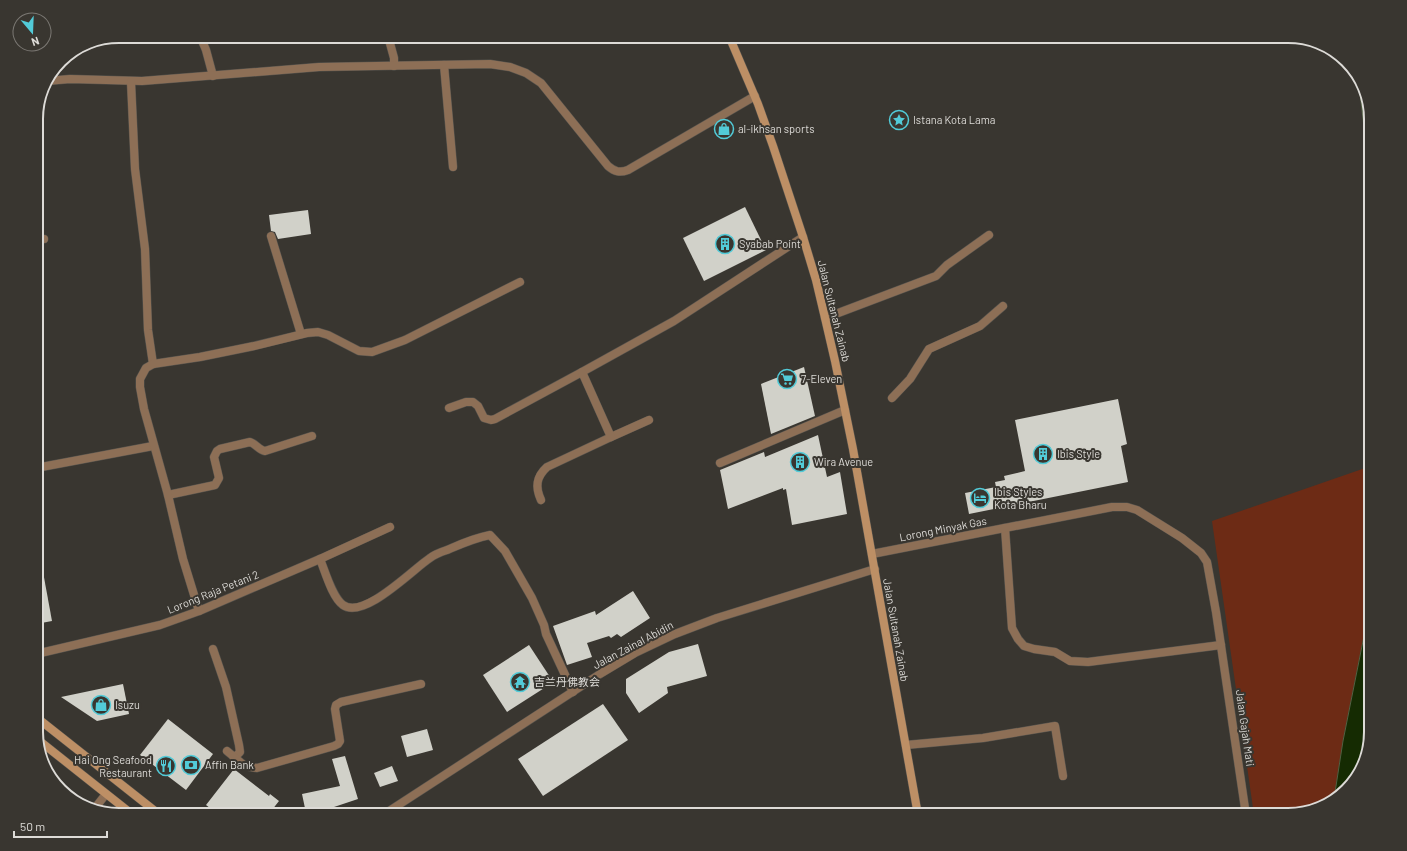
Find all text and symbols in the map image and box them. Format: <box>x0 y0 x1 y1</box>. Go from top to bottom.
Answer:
north arrow <box>12 12 52 52</box>
text: N <box>30 35 41 49</box>
place icon: Istana Kota Lama <box>888 109 910 131</box>
place label: Istana Kota Lama <box>913 113 995 126</box>
shop icon: al-ikhsan sports <box>713 118 735 140</box>
place label: al-ikhsan sports <box>738 122 815 135</box>
building icon: Syabab Point <box>714 233 736 255</box>
place label: Syabab Point <box>739 237 801 250</box>
street label: Jalan Sultanah Zainab <box>816 259 853 363</box>
supermarket icon: 7-Eleven <box>776 368 798 390</box>
place label: 7-Eleven <box>801 372 842 385</box>
building icon: Ibis Style <box>1032 443 1054 465</box>
place label: Ibis Style <box>1057 447 1100 460</box>
building icon: Wira Avenue <box>789 451 811 473</box>
place label: Wira Avenue <box>814 455 873 468</box>
place label: Ibis Styles Kota Bharu <box>994 485 1047 511</box>
hotel icon: Ibis Styles Kota Bharu <box>969 487 991 509</box>
street label: Lorong Minyak Gas <box>898 514 988 543</box>
street label: Lorong Raja Petani 2 <box>165 567 261 616</box>
street label: Jalan Sultanah Zainab <box>881 577 912 682</box>
street label: Jalan Zainal Abidin <box>590 618 675 671</box>
temple icon: 吉兰丹佛教会 <box>509 671 531 693</box>
place label: 吉兰丹佛教会 <box>534 675 600 688</box>
street label: Jalan Gajah Mati <box>1234 689 1257 767</box>
shop icon: Isuzu <box>90 694 112 716</box>
place label: Isuzu <box>115 698 140 711</box>
place label: Hai Ong Seafood Restaurant <box>74 753 152 779</box>
bank icon: Affin Bank <box>180 754 202 776</box>
restaurant icon: Hai Ong Seafood Restaurant <box>155 755 177 777</box>
place label: Affin Bank <box>205 758 254 771</box>
scale bar <box>14 813 107 839</box>
text: 50 m <box>20 819 45 833</box>

